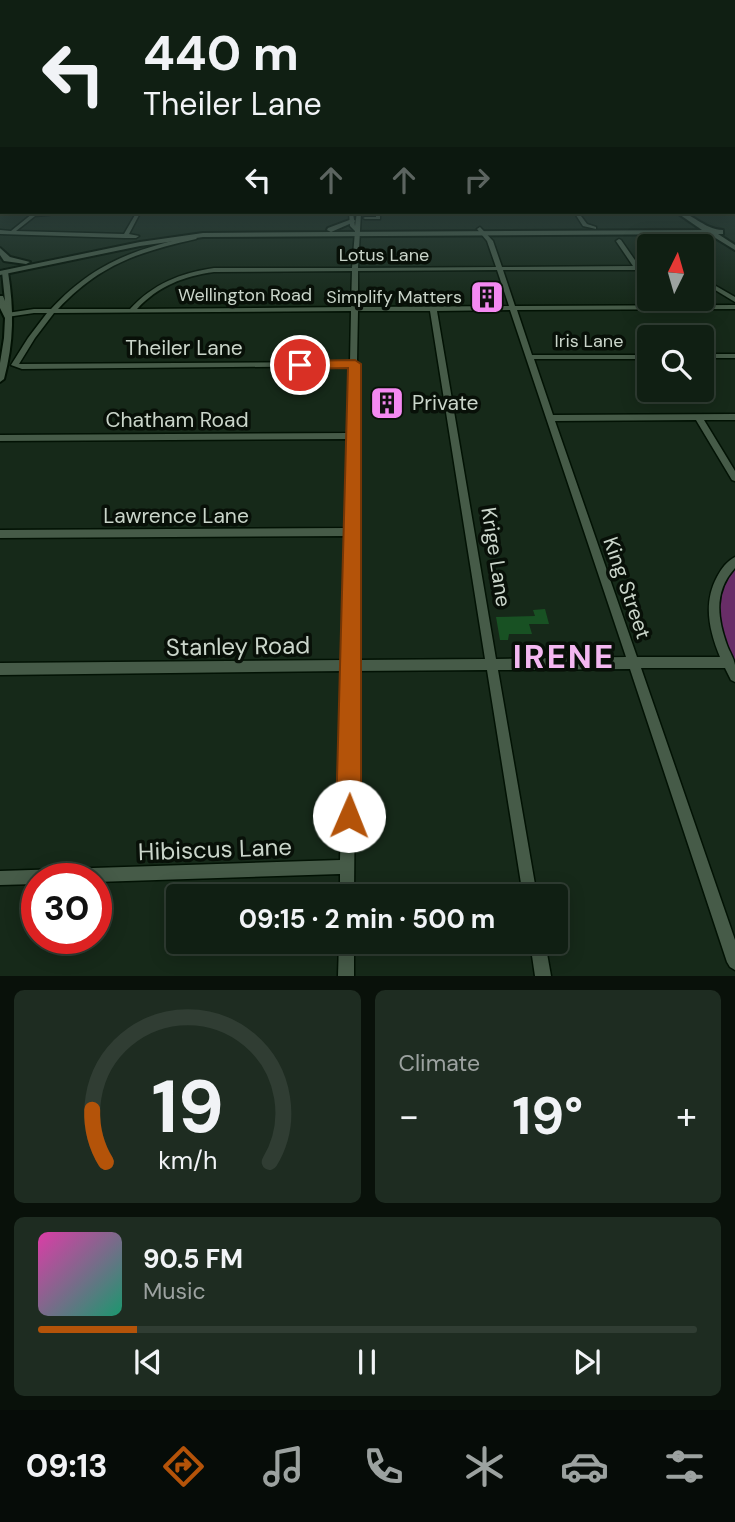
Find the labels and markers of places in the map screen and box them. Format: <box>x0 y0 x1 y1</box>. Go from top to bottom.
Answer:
building icon: Simplify Matters <box>468 278 506 316</box>
place label: Simplify Matters <box>326 285 462 309</box>
pin <box>270 335 330 395</box>
building icon: Private <box>368 384 406 422</box>
place label: Private <box>412 389 479 417</box>

